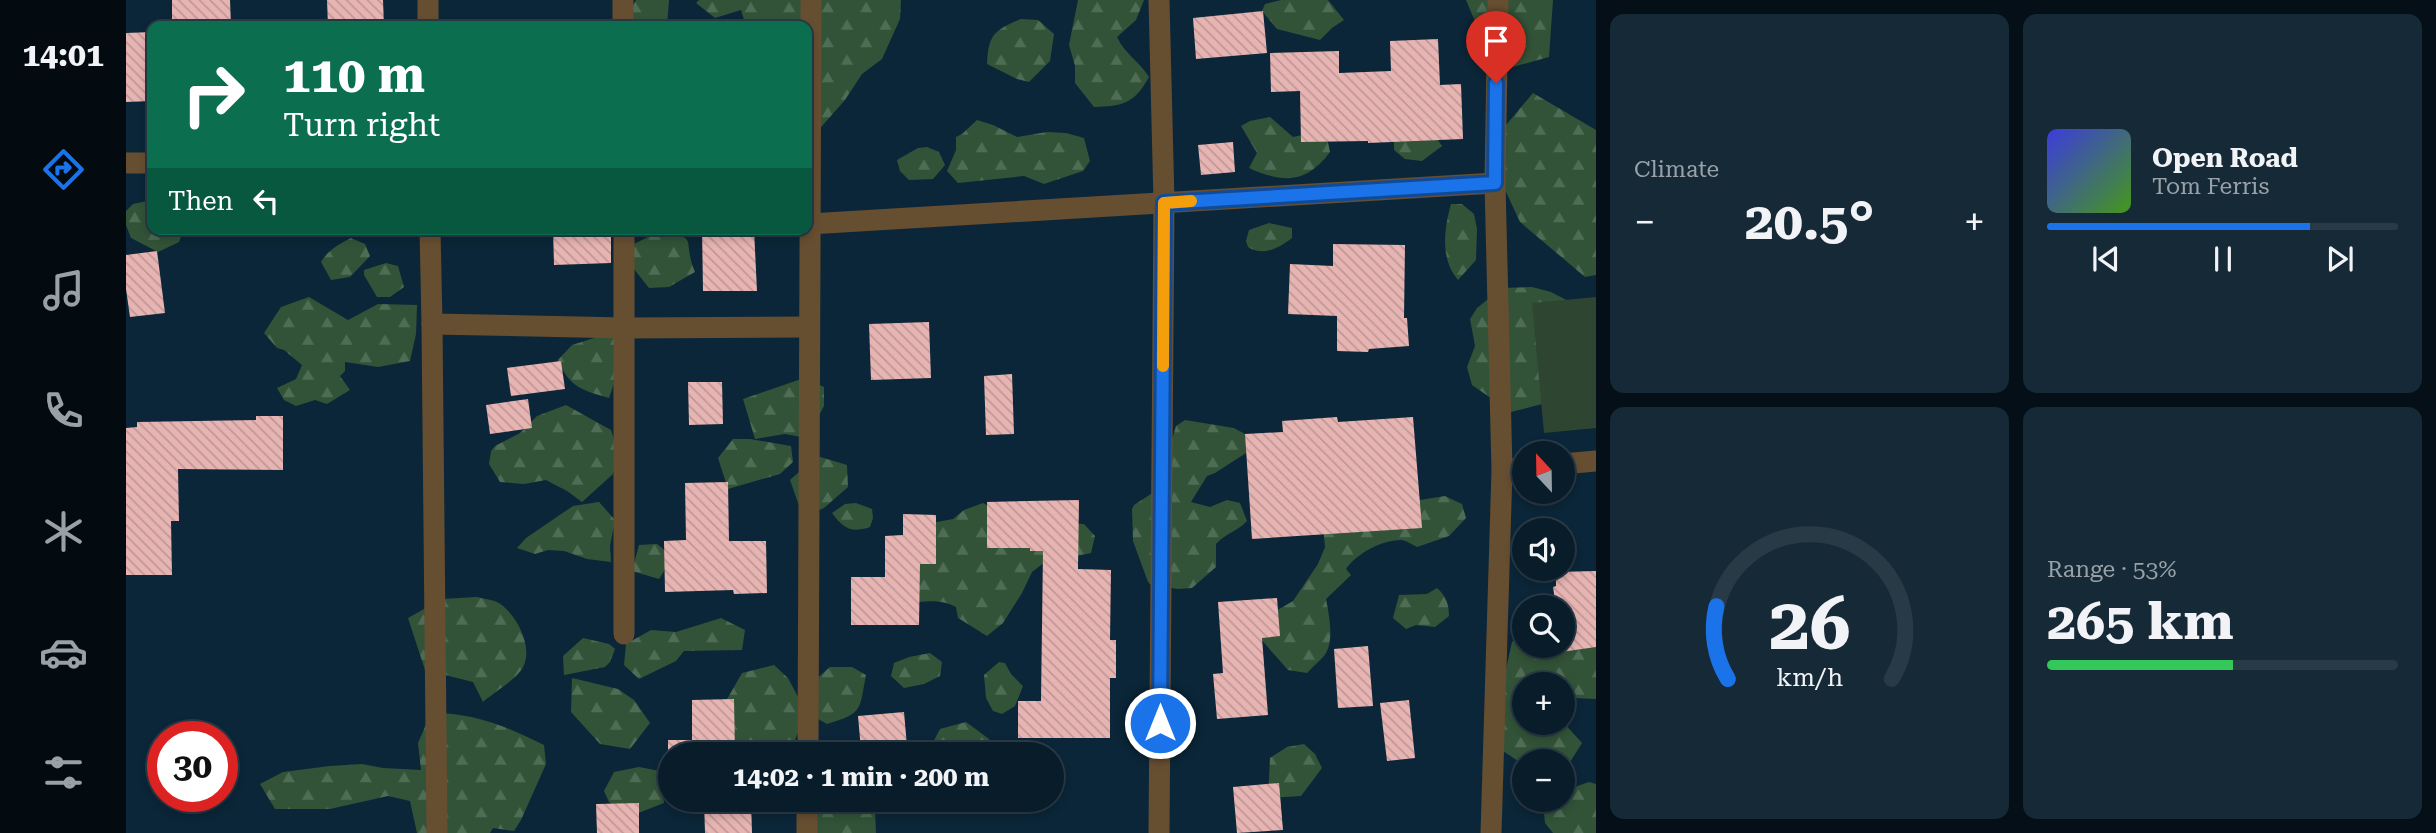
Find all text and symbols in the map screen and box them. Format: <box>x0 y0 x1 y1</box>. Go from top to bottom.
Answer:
pin <box>1466 11 1526 83</box>
icon: arrive <box>1477 22 1515 60</box>
text: 14:01 <box>22 36 104 74</box>
text: 110 m <box>283 47 425 104</box>
icon: right <box>168 49 259 140</box>
text: Turn right <box>283 106 440 144</box>
text: Open Road <box>2152 143 2298 173</box>
icon: directions <box>39 145 88 194</box>
text: Climate <box>1634 156 1719 183</box>
text: Tom Ferris <box>2152 173 2269 200</box>
icon: left <box>247 182 285 220</box>
text: Then <box>168 186 233 216</box>
text: 20.5° <box>1745 191 1874 252</box>
text: − <box>1634 200 1655 244</box>
text: + <box>1964 200 1985 244</box>
icon: previous <box>2087 240 2125 278</box>
icon: pause <box>2204 240 2242 278</box>
icon: next <box>2321 240 2359 278</box>
icon: music <box>39 266 88 315</box>
icon: phone <box>39 386 88 435</box>
north arrow <box>1512 441 1575 504</box>
map controls <box>1512 441 1575 812</box>
icon: climate <box>39 507 88 556</box>
button: sound <box>1512 518 1575 581</box>
text: Range · 53% <box>2047 556 2176 583</box>
text: 26 <box>1769 582 1850 667</box>
text: 265 km <box>2047 591 2234 652</box>
button: search <box>1512 595 1575 658</box>
icon: car <box>39 628 88 677</box>
text: km/h <box>1776 663 1843 692</box>
button: + <box>1512 672 1575 735</box>
position arrow <box>1123 686 1197 760</box>
speed limit sign: 30 <box>147 721 238 812</box>
icon: filters <box>39 748 88 797</box>
button: − <box>1512 749 1575 812</box>
text: 14:02 · 1 min · 200 m <box>733 762 989 792</box>

